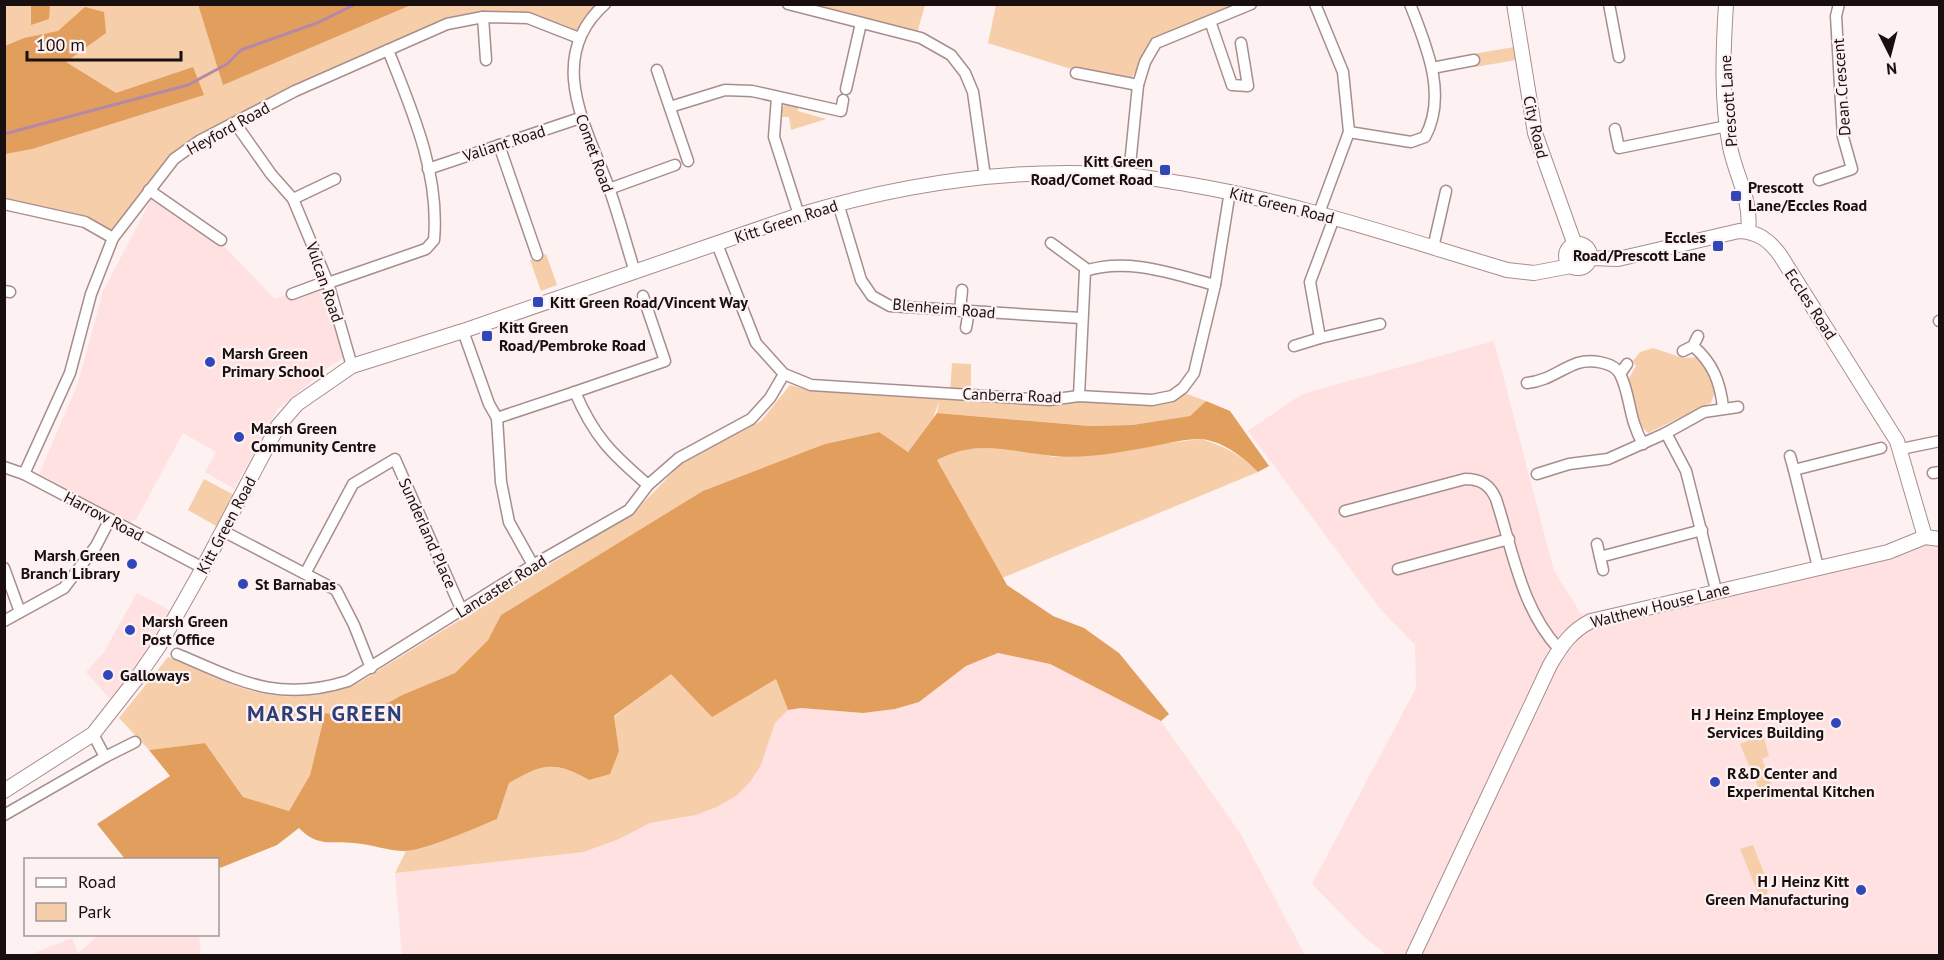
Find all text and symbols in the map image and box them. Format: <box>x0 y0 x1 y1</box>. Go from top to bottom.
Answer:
scale bar <box>27 24 182 62</box>
north arrow <box>1860 24 1920 84</box>
text: 100 m <box>36 33 85 56</box>
street label: Dean Crescent <box>1828 37 1854 137</box>
street label: Prescott Lane <box>1715 54 1741 148</box>
text: N <box>1885 58 1898 79</box>
street label: City Road <box>1519 94 1553 160</box>
street label: Heyford Road <box>183 97 273 159</box>
street label: Comet Road <box>572 111 618 195</box>
street label: Valiant Road <box>459 120 548 166</box>
place label: Kitt Green Road/Comet Road <box>1031 151 1153 189</box>
marker: Kitt Green Road/Comet Road <box>1158 163 1172 177</box>
place label: Prescott Lane/Eccles Road <box>1748 177 1867 215</box>
street label: Kitt Green Road <box>1227 182 1337 228</box>
marker: Prescott Lane/Eccles Road <box>1729 189 1743 203</box>
street label: Kitt Green Road <box>732 195 840 247</box>
place label: Eccles Road/Prescott Lane <box>1573 227 1706 265</box>
street label: Vulcan Road <box>302 238 348 325</box>
marker: Eccles Road/Prescott Lane <box>1711 239 1725 253</box>
street label: Eccles Road <box>1781 265 1841 343</box>
place label: Kitt Green Road/Vincent Way <box>550 292 748 312</box>
street label: Blenheim Road <box>892 294 996 322</box>
marker: Kitt Green Road/Vincent Way <box>531 295 545 309</box>
place label: Kitt Green Road/Pembroke Road <box>499 317 646 355</box>
marker: Kitt Green Road/Pembroke Road <box>480 329 494 343</box>
place label: Marsh Green Primary School <box>222 343 324 381</box>
marker: Marsh Green Primary School <box>203 355 217 369</box>
street label: Canberra Road <box>962 383 1062 407</box>
place label: Marsh Green Community Centre <box>251 418 376 456</box>
marker: Marsh Green Community Centre <box>232 430 246 444</box>
street label: Kitt Green Road <box>192 473 260 577</box>
street label: Sunderland Place <box>395 475 461 591</box>
street label: Harrow Road <box>61 487 147 545</box>
place label: Marsh Green Branch Library <box>21 545 120 583</box>
street label: Lancaster Road <box>452 550 550 622</box>
marker: Marsh Green Branch Library <box>125 557 139 571</box>
place label: St Barnabas <box>255 574 336 594</box>
marker: St Barnabas <box>236 577 250 591</box>
street label: Walthew House Lane <box>1588 578 1732 632</box>
place label: Marsh Green Post Office <box>142 611 228 649</box>
marker: Marsh Green Post Office <box>123 623 137 637</box>
place label: Galloways <box>120 665 190 685</box>
marker: Galloways <box>101 668 115 682</box>
district label: MARSH GREEN <box>247 699 403 727</box>
place label: H J Heinz Employee Services Building <box>1691 704 1824 742</box>
marker: H J Heinz Employee Services Building <box>1829 716 1843 730</box>
place label: R&D Center and Experimental Kitchen <box>1727 763 1875 801</box>
marker: R&D Center and Experimental Kitchen <box>1708 775 1722 789</box>
legend <box>24 858 219 936</box>
text: Road <box>78 870 116 893</box>
place label: H J Heinz Kitt Green Manufacturing <box>1705 871 1849 909</box>
marker: H J Heinz Kitt Green Manufacturing <box>1854 883 1868 897</box>
text: Park <box>78 900 111 923</box>

